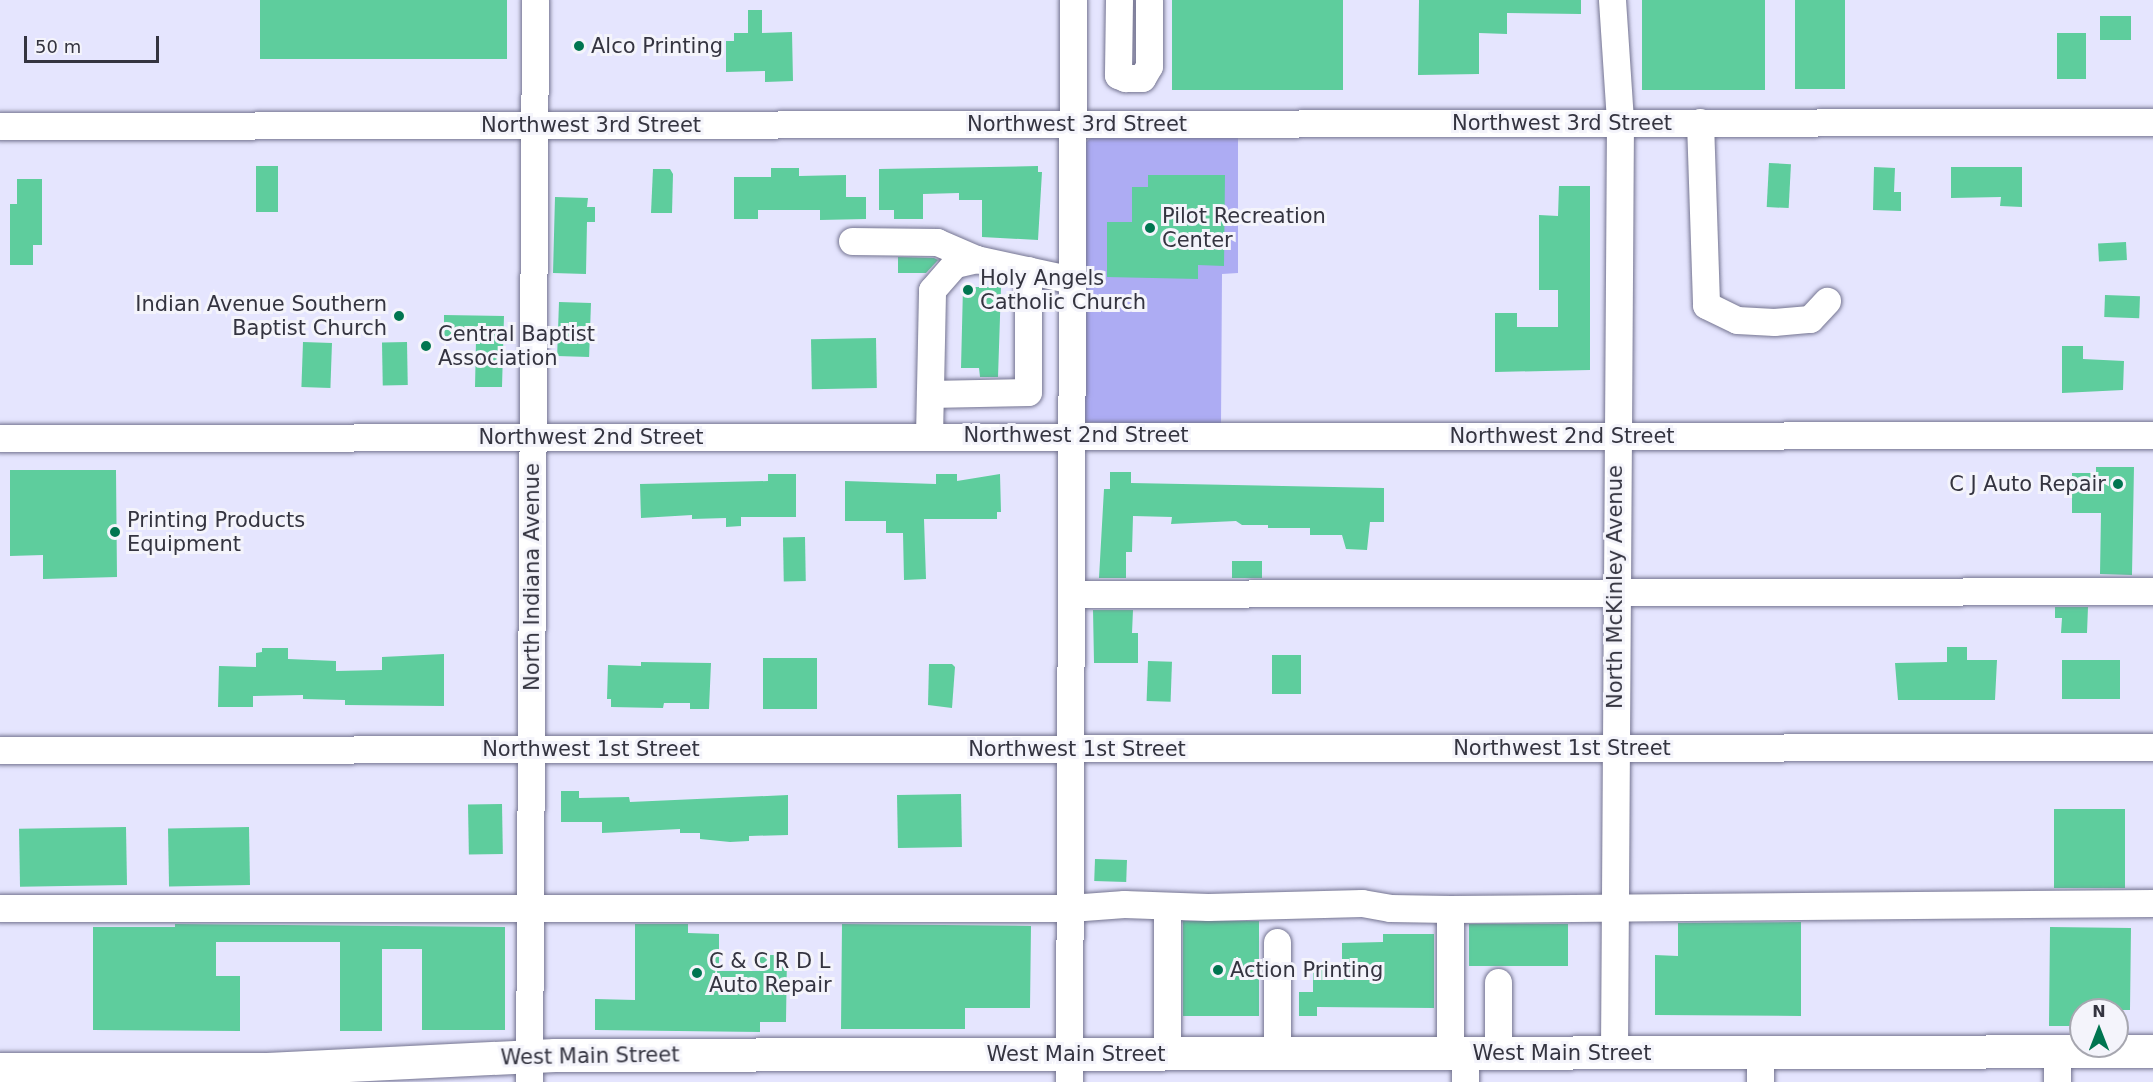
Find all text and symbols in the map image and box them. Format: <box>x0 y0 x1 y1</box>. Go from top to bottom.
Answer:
scale bar <box>27 24 162 62</box>
place label: Alco Printing <box>591 33 723 59</box>
text: 50 m <box>35 36 81 57</box>
marker: Alco Printing <box>572 39 586 53</box>
street label: Northwest 3rd Street <box>1452 110 1672 136</box>
street label: Northwest 3rd Street <box>967 111 1187 137</box>
street label: Northwest 3rd Street <box>481 112 701 138</box>
place label: Pilot Recreation Center <box>1162 203 1326 253</box>
marker: Pilot Recreation Center <box>1143 221 1157 235</box>
place label: Holy Angels Catholic Church <box>980 265 1146 315</box>
marker: Holy Angels Catholic Church <box>961 283 975 297</box>
place label: Indian Avenue Southern Baptist Church <box>135 291 387 341</box>
marker: Indian Avenue Southern Baptist Church <box>392 309 406 323</box>
place label: Central Baptist Association <box>438 321 595 371</box>
marker: Central Baptist Association <box>419 339 433 353</box>
street label: Northwest 2nd Street <box>963 422 1189 448</box>
street label: Northwest 2nd Street <box>1449 423 1675 449</box>
street label: Northwest 2nd Street <box>478 424 704 450</box>
street label: North Indiana Avenue <box>519 463 545 691</box>
street label: North McKinley Avenue <box>1602 465 1628 709</box>
place label: C J Auto Repair <box>1949 471 2106 497</box>
marker: C J Auto Repair <box>2111 477 2125 491</box>
place label: Printing Products Equipment <box>127 507 305 557</box>
marker: Printing Products Equipment <box>108 525 122 539</box>
street label: Northwest 1st Street <box>1453 735 1671 761</box>
street label: Northwest 1st Street <box>482 736 700 762</box>
street label: Northwest 1st Street <box>968 736 1186 762</box>
place label: C & C R D L Auto Repair <box>709 948 832 998</box>
place label: Action Printing <box>1230 957 1383 983</box>
marker: Action Printing <box>1211 963 1225 977</box>
marker: C & C R D L Auto Repair <box>690 966 704 980</box>
north arrow <box>2069 998 2129 1058</box>
text: N <box>2092 1002 2106 1021</box>
street label: West Main Street <box>1473 1040 1651 1066</box>
street label: West Main Street <box>987 1041 1165 1067</box>
street label: West Main Street <box>500 1042 680 1070</box>

